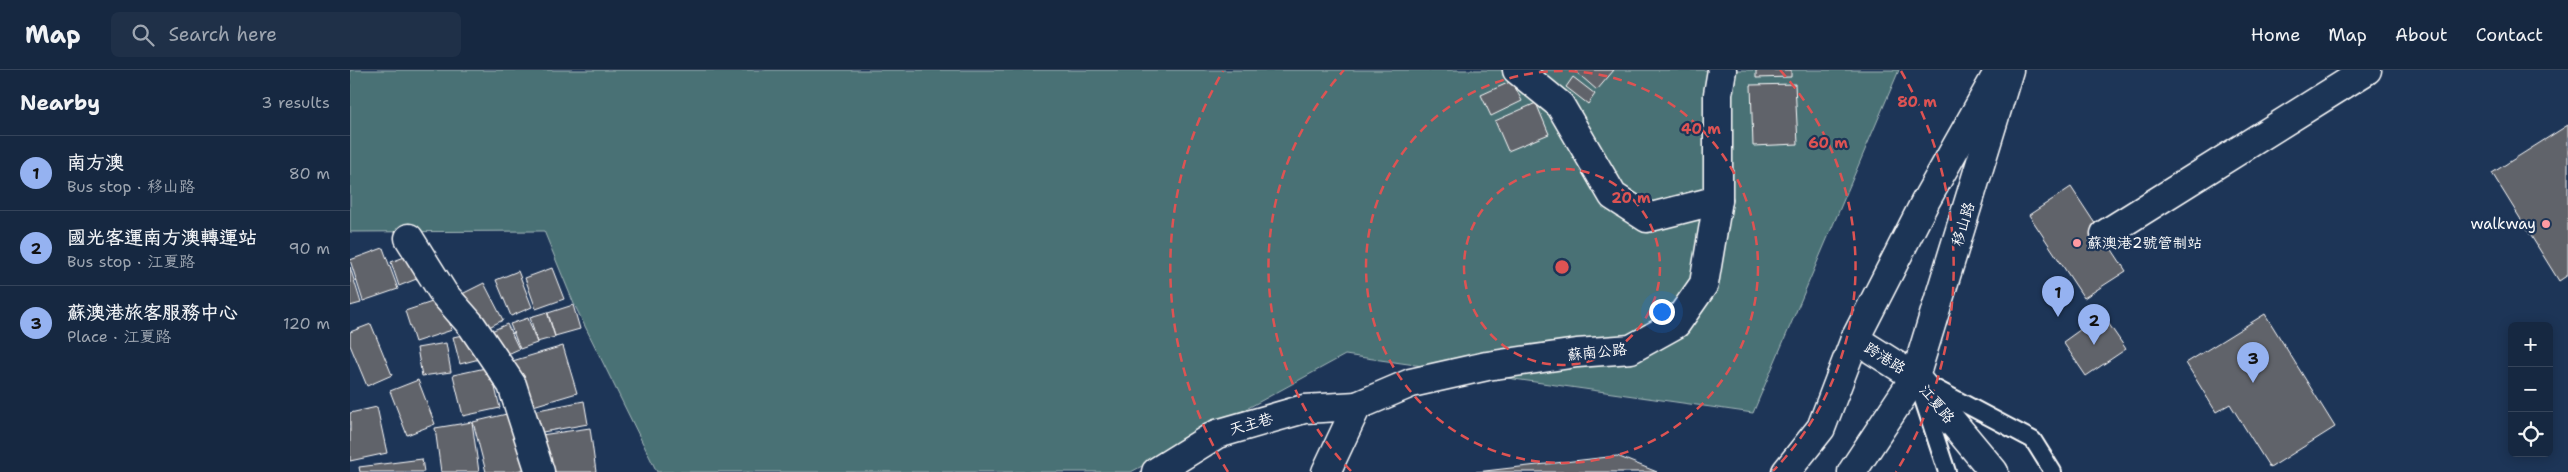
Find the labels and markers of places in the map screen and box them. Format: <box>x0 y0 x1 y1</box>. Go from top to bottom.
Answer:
place label: walkway <box>2470 214 2536 234</box>
marker: walkway <box>2540 218 2552 230</box>
place label: 蘇澳港2號管制站 <box>2087 233 2203 253</box>
marker: 蘇澳港2號管制站 <box>2071 237 2083 249</box>
centre of rings <box>1553 258 1571 276</box>
pin: 1 <box>2042 276 2074 317</box>
pin: 2 <box>2078 304 2110 345</box>
pin: 3 <box>2237 342 2269 383</box>

